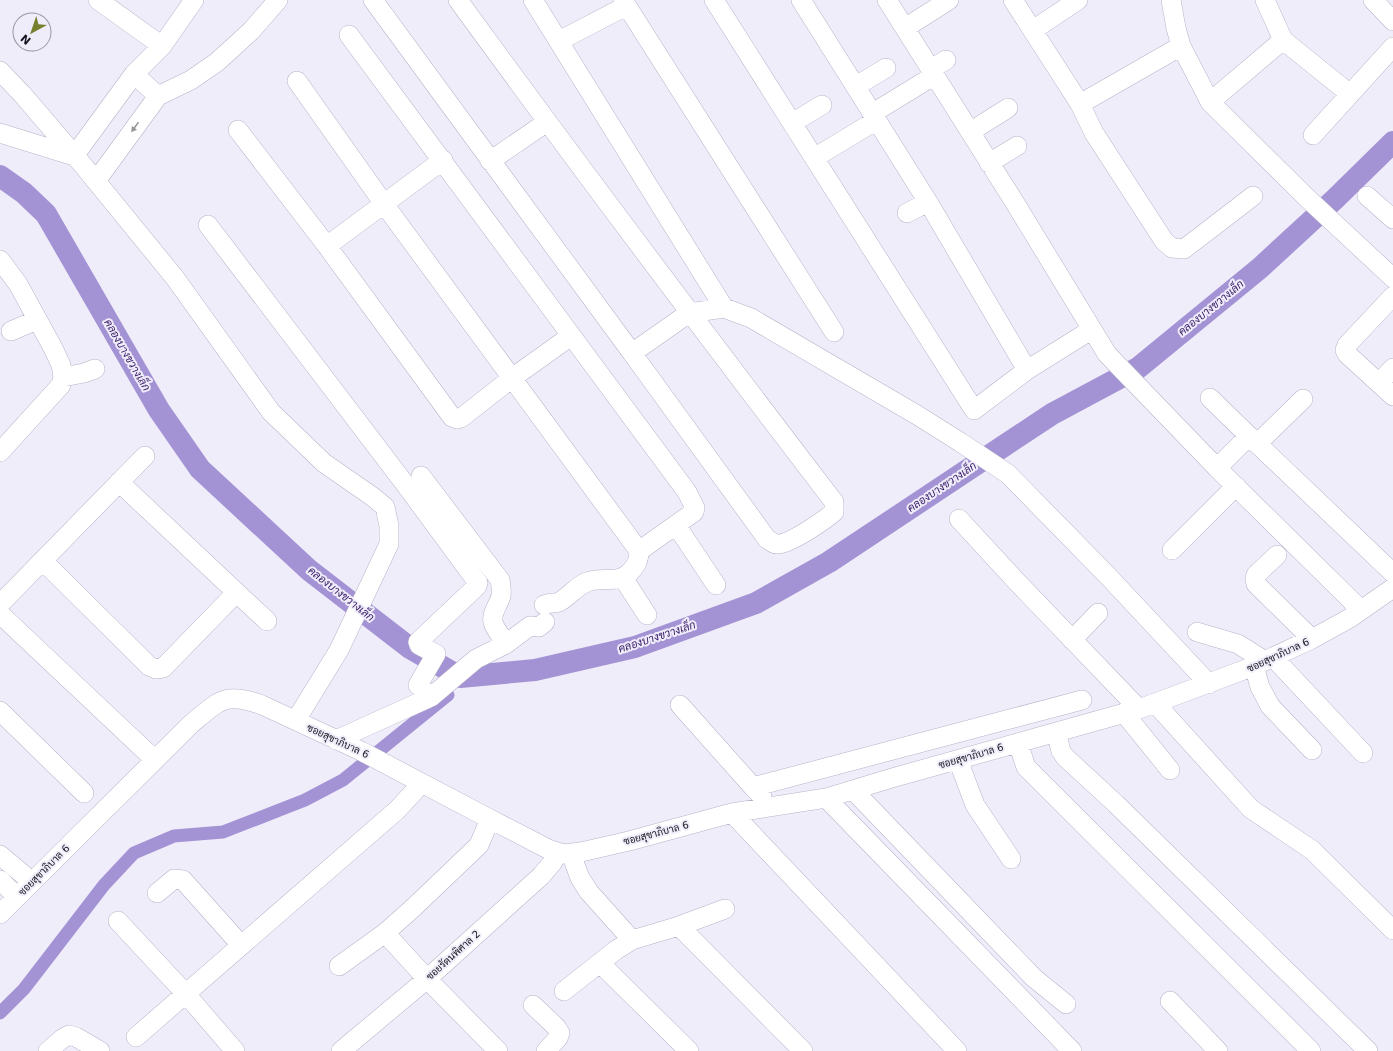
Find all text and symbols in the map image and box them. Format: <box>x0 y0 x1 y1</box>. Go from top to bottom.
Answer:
north arrow <box>12 12 52 52</box>
text: N <box>18 31 34 47</box>
one-way arrow <box>131 122 139 133</box>
water label: คลองบางขวางเล็ก <box>1174 275 1246 338</box>
water label: คลองบางขวางเล็ก <box>101 315 155 393</box>
water label: คลองบางขวางเล็ก <box>903 457 979 515</box>
water label: คลองบางขวางเล็ก <box>305 562 379 624</box>
water label: คลองบางขวางเล็ก <box>616 616 697 656</box>
street label: ซอยสุขาภิบาล 6 <box>1245 636 1312 676</box>
street label: ซอยสุขาภิบาล 6 <box>304 722 371 762</box>
street label: ซอยสุขาภิบาล 6 <box>937 741 1005 772</box>
street label: ซอยสุขาภิบาล 6 <box>622 819 690 849</box>
street label: ซอยสุขาภิบาล 6 <box>16 842 73 899</box>
street label: ซอยรัตนพิศาล 2 <box>423 927 482 982</box>

